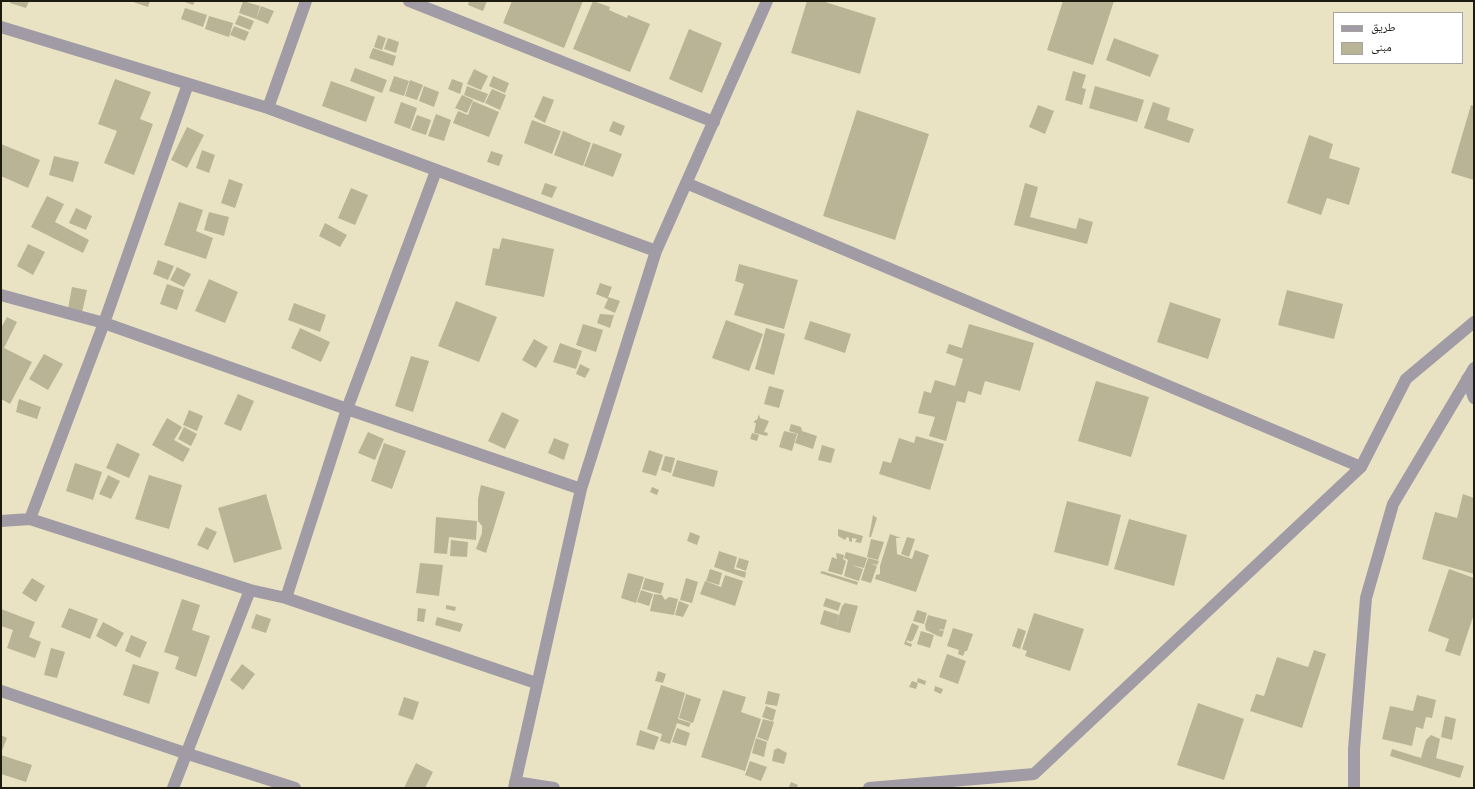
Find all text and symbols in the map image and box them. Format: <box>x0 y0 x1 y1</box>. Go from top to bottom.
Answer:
legend <box>1333 12 1463 64</box>
text: طريق <box>1371 19 1396 34</box>
text: مبنى <box>1371 39 1392 54</box>

